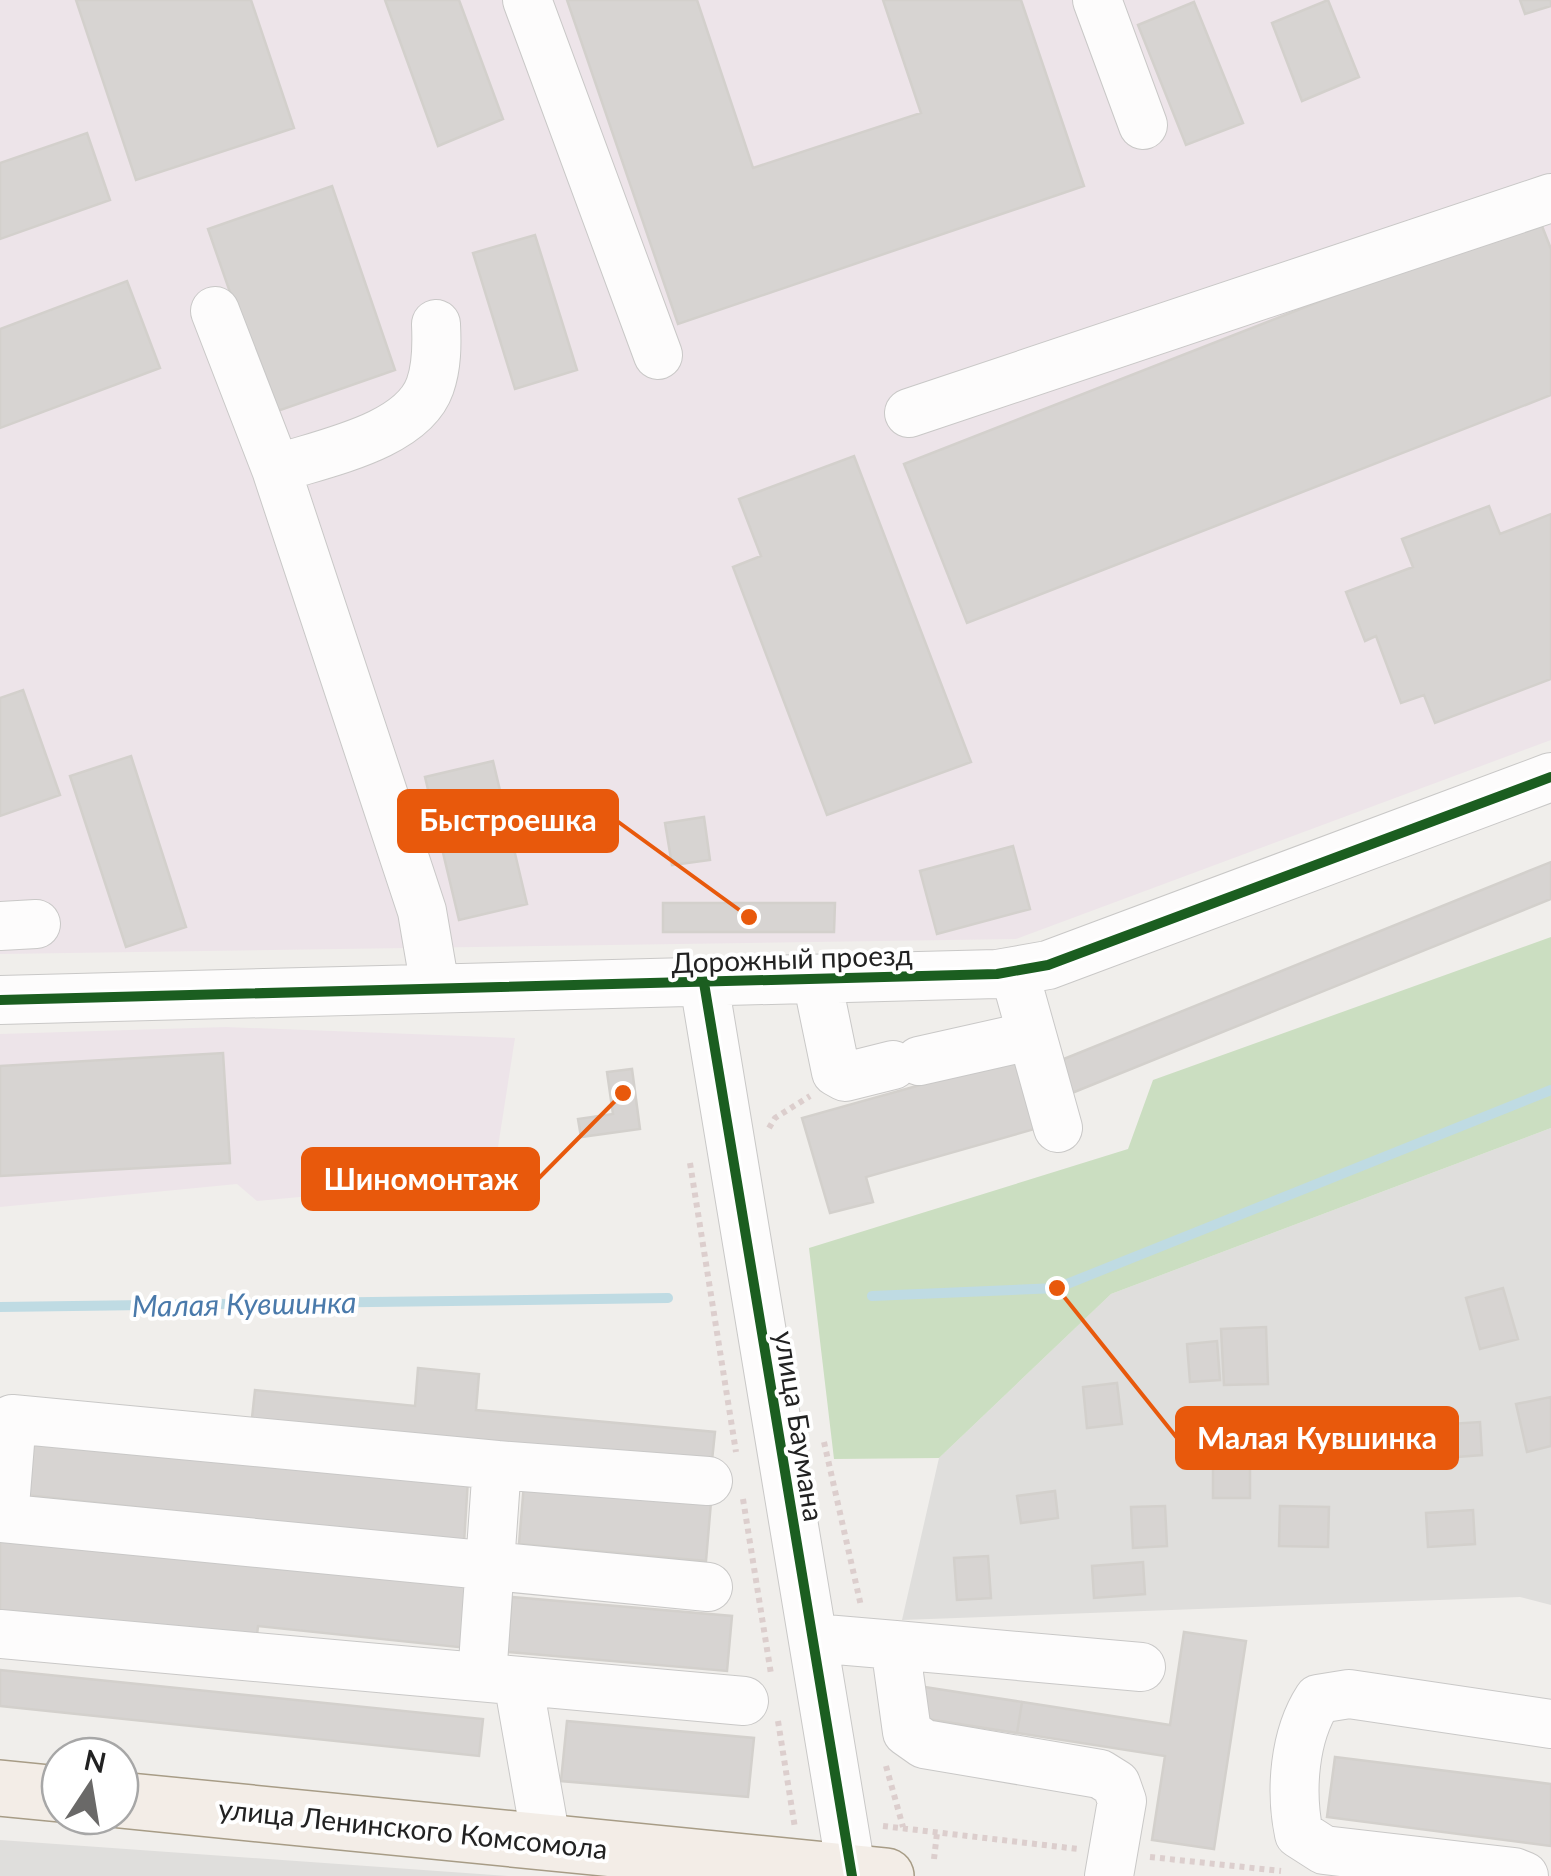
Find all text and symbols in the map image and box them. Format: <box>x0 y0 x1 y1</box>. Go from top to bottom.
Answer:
callout: Быстроешка <box>399 791 617 851</box>
text: Быстроешка <box>419 801 597 837</box>
street label: Дорожный проезд <box>671 937 913 979</box>
callout: Шиномонтаж <box>303 1149 538 1209</box>
text: Шиномонтаж <box>323 1160 519 1196</box>
water label: Малая Кувшинка <box>131 1283 357 1323</box>
street label: улица Баумана <box>768 1328 832 1524</box>
callout: Малая Кувшинка <box>1177 1408 1457 1468</box>
text: Малая Кувшинка <box>1197 1419 1437 1455</box>
north arrow <box>40 1736 140 1836</box>
text: N <box>81 1742 109 1779</box>
street label: улица Ленинского Комсомола <box>217 1791 609 1865</box>

